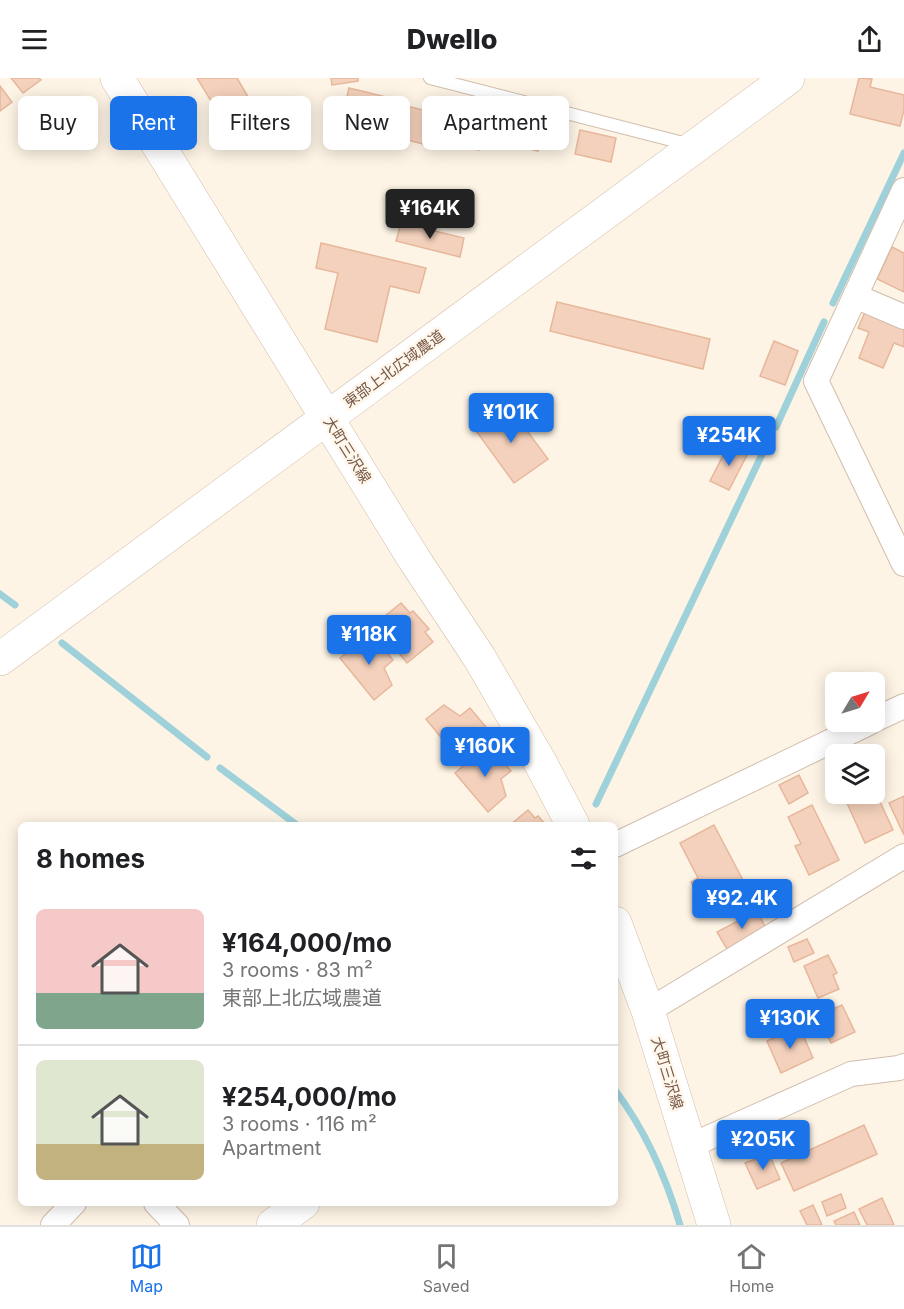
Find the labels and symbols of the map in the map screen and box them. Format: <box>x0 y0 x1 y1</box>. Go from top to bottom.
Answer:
pin: ¥164K <box>388 189 472 240</box>
street label: 東部上北広域農道 <box>340 326 448 412</box>
pin: ¥101K <box>469 393 553 444</box>
street label: 大町三沢線 <box>319 413 375 487</box>
pin: ¥254K <box>687 416 771 467</box>
pin: ¥118K <box>327 615 411 666</box>
north arrow <box>825 672 885 732</box>
pin: ¥160K <box>443 727 527 778</box>
pin: ¥92.4K <box>693 879 791 930</box>
pin: ¥130K <box>748 999 832 1050</box>
street label: 大町三沢線 <box>647 1034 688 1112</box>
pin: ¥205K <box>721 1120 805 1171</box>

